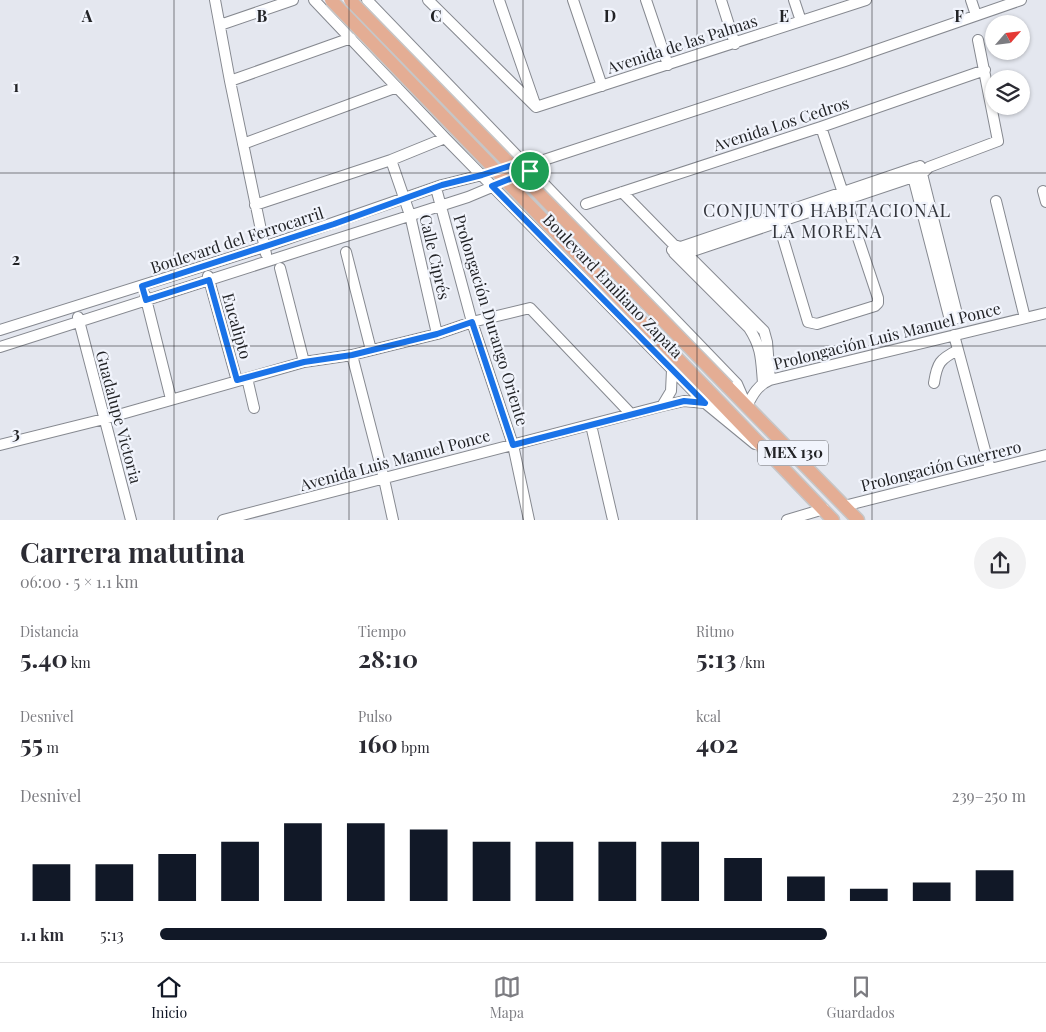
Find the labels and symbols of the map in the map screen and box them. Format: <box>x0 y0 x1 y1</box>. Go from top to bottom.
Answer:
text: A <box>81 5 93 26</box>
text: B <box>257 5 268 26</box>
text: C <box>430 5 442 26</box>
text: D <box>604 5 616 26</box>
text: E <box>779 5 789 26</box>
text: F <box>954 5 964 26</box>
street label: Avenida de las Palmas <box>603 9 760 78</box>
north arrow <box>985 15 1030 60</box>
text: 1 <box>13 75 19 96</box>
street label: Avenida Los Cedros <box>709 92 851 156</box>
pin <box>509 150 551 192</box>
district label: CONJUNTO HABITACIONAL LA MORENA <box>703 198 951 243</box>
street label: Boulevard del Ferrocarril <box>148 201 327 277</box>
street label: Boulevard Emiliano Zapata <box>539 209 688 362</box>
street label: Calle Ciprés <box>415 212 456 302</box>
street label: Prolongación Durango Oriente <box>449 212 534 428</box>
text: 2 <box>12 248 20 269</box>
street label: Eucalipto <box>218 290 257 362</box>
street label: Prolongación Luis Manuel Ponce <box>771 297 1003 374</box>
street label: Guadalupe Victoria <box>92 348 147 486</box>
text: 3 <box>12 422 20 443</box>
street label: Avenida Luis Manuel Ponce <box>296 424 492 495</box>
street label: Prolongación Guerrero <box>858 435 1023 496</box>
road number: MEX 130 <box>758 440 828 466</box>

